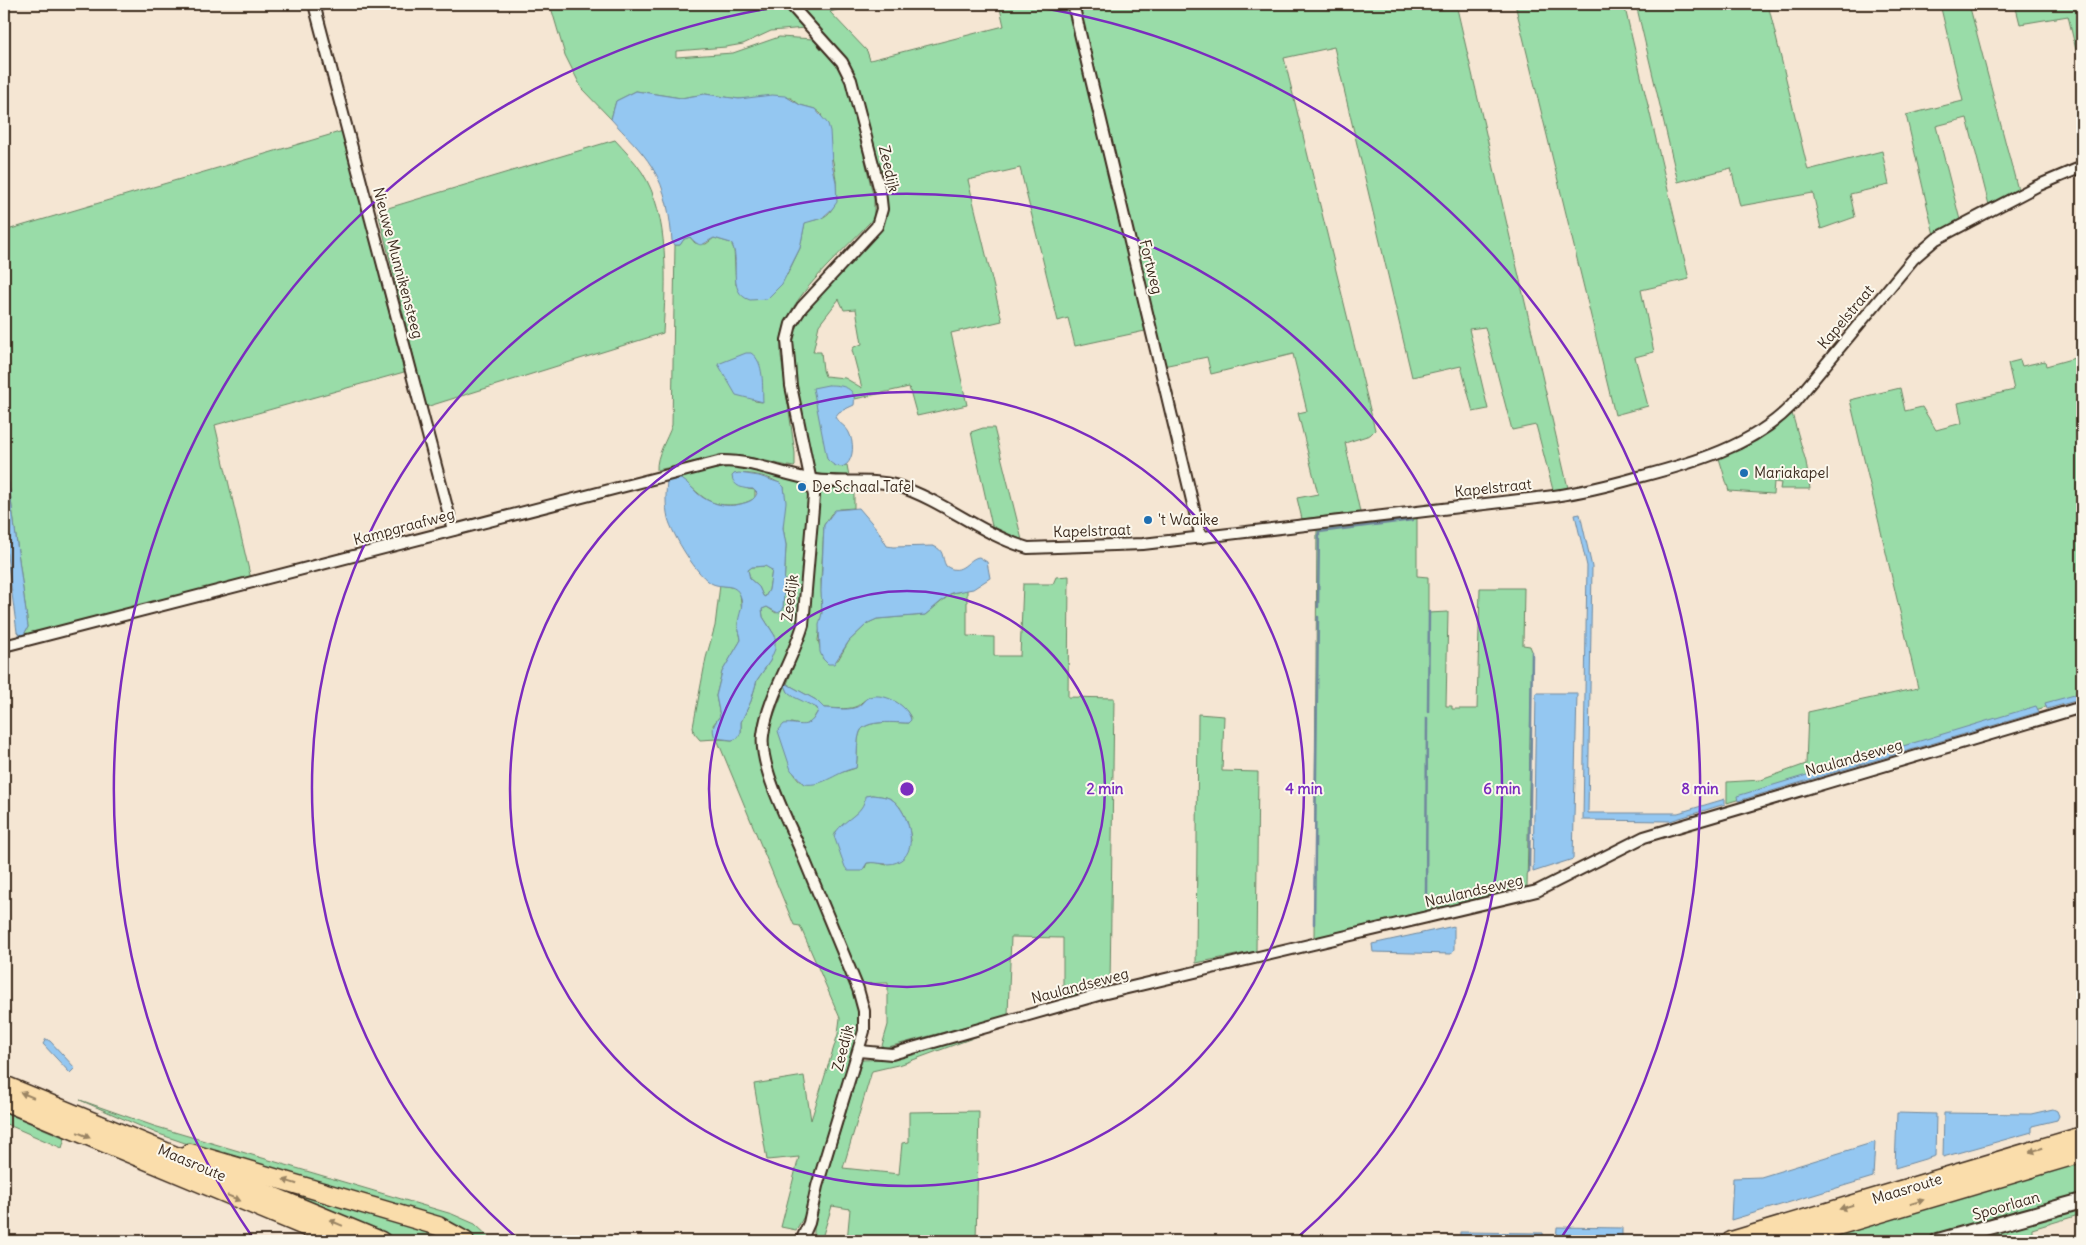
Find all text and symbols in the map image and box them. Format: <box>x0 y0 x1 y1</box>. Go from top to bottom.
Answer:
street label: Zeedijk <box>875 144 904 194</box>
street label: Nieuwe Munnikensteeg <box>369 185 428 341</box>
street label: Fortweg <box>1136 238 1167 296</box>
street label: Kapelstraat <box>1813 281 1878 353</box>
place label: Mariakapel <box>1754 463 1829 482</box>
marker: Mariakapel <box>1738 467 1750 479</box>
street label: Kapelstraat <box>1453 474 1533 501</box>
place label: De Schaal Tafel <box>812 477 914 496</box>
marker: De Schaal Tafel <box>796 481 808 493</box>
street label: Kampgraafweg <box>351 504 457 549</box>
place label: 't Waaike <box>1158 510 1219 529</box>
marker: 't Waaike <box>1142 514 1154 526</box>
street label: Kapelstraat <box>1053 520 1131 541</box>
street label: Zeedijk <box>777 573 802 623</box>
street label: Naulandseweg <box>1803 735 1905 780</box>
text: 2 min <box>1087 779 1124 798</box>
text: 4 min <box>1285 779 1323 798</box>
text: 6 min <box>1483 779 1521 798</box>
text: 8 min <box>1681 779 1719 798</box>
centre of rings <box>898 780 916 798</box>
street label: Naulandseweg <box>1423 870 1525 911</box>
street label: Naulandseweg <box>1029 963 1131 1008</box>
street label: Zeedijk <box>828 1022 858 1073</box>
one-way arrow <box>20 1091 35 1098</box>
one-way arrow <box>77 1131 92 1139</box>
street label: Maasroute <box>155 1140 229 1185</box>
one-way arrow <box>2028 1147 2043 1155</box>
street label: Maasroute <box>1870 1169 1944 1208</box>
one-way arrow <box>282 1177 297 1185</box>
street label: Spoorlaan <box>1970 1187 2042 1224</box>
one-way arrow <box>227 1194 241 1202</box>
one-way arrow <box>1909 1198 1924 1206</box>
one-way arrow <box>1839 1203 1854 1211</box>
one-way arrow <box>329 1218 343 1226</box>

